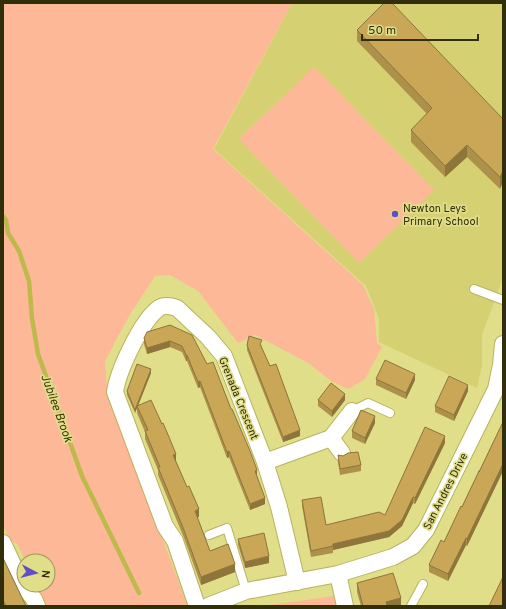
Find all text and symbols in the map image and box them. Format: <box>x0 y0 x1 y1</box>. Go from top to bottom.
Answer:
scale bar <box>362 16 478 42</box>
text: 50 m <box>368 23 396 39</box>
place label: Newton Leys Primary School <box>403 202 479 229</box>
marker: Newton Leys Primary School <box>390 209 400 219</box>
street label: Grenada Crescent <box>215 355 261 442</box>
water label: Jubilee Brook <box>36 372 76 445</box>
street label: San Andres Drive <box>420 451 471 532</box>
north arrow <box>16 553 56 593</box>
text: N <box>38 569 52 579</box>

